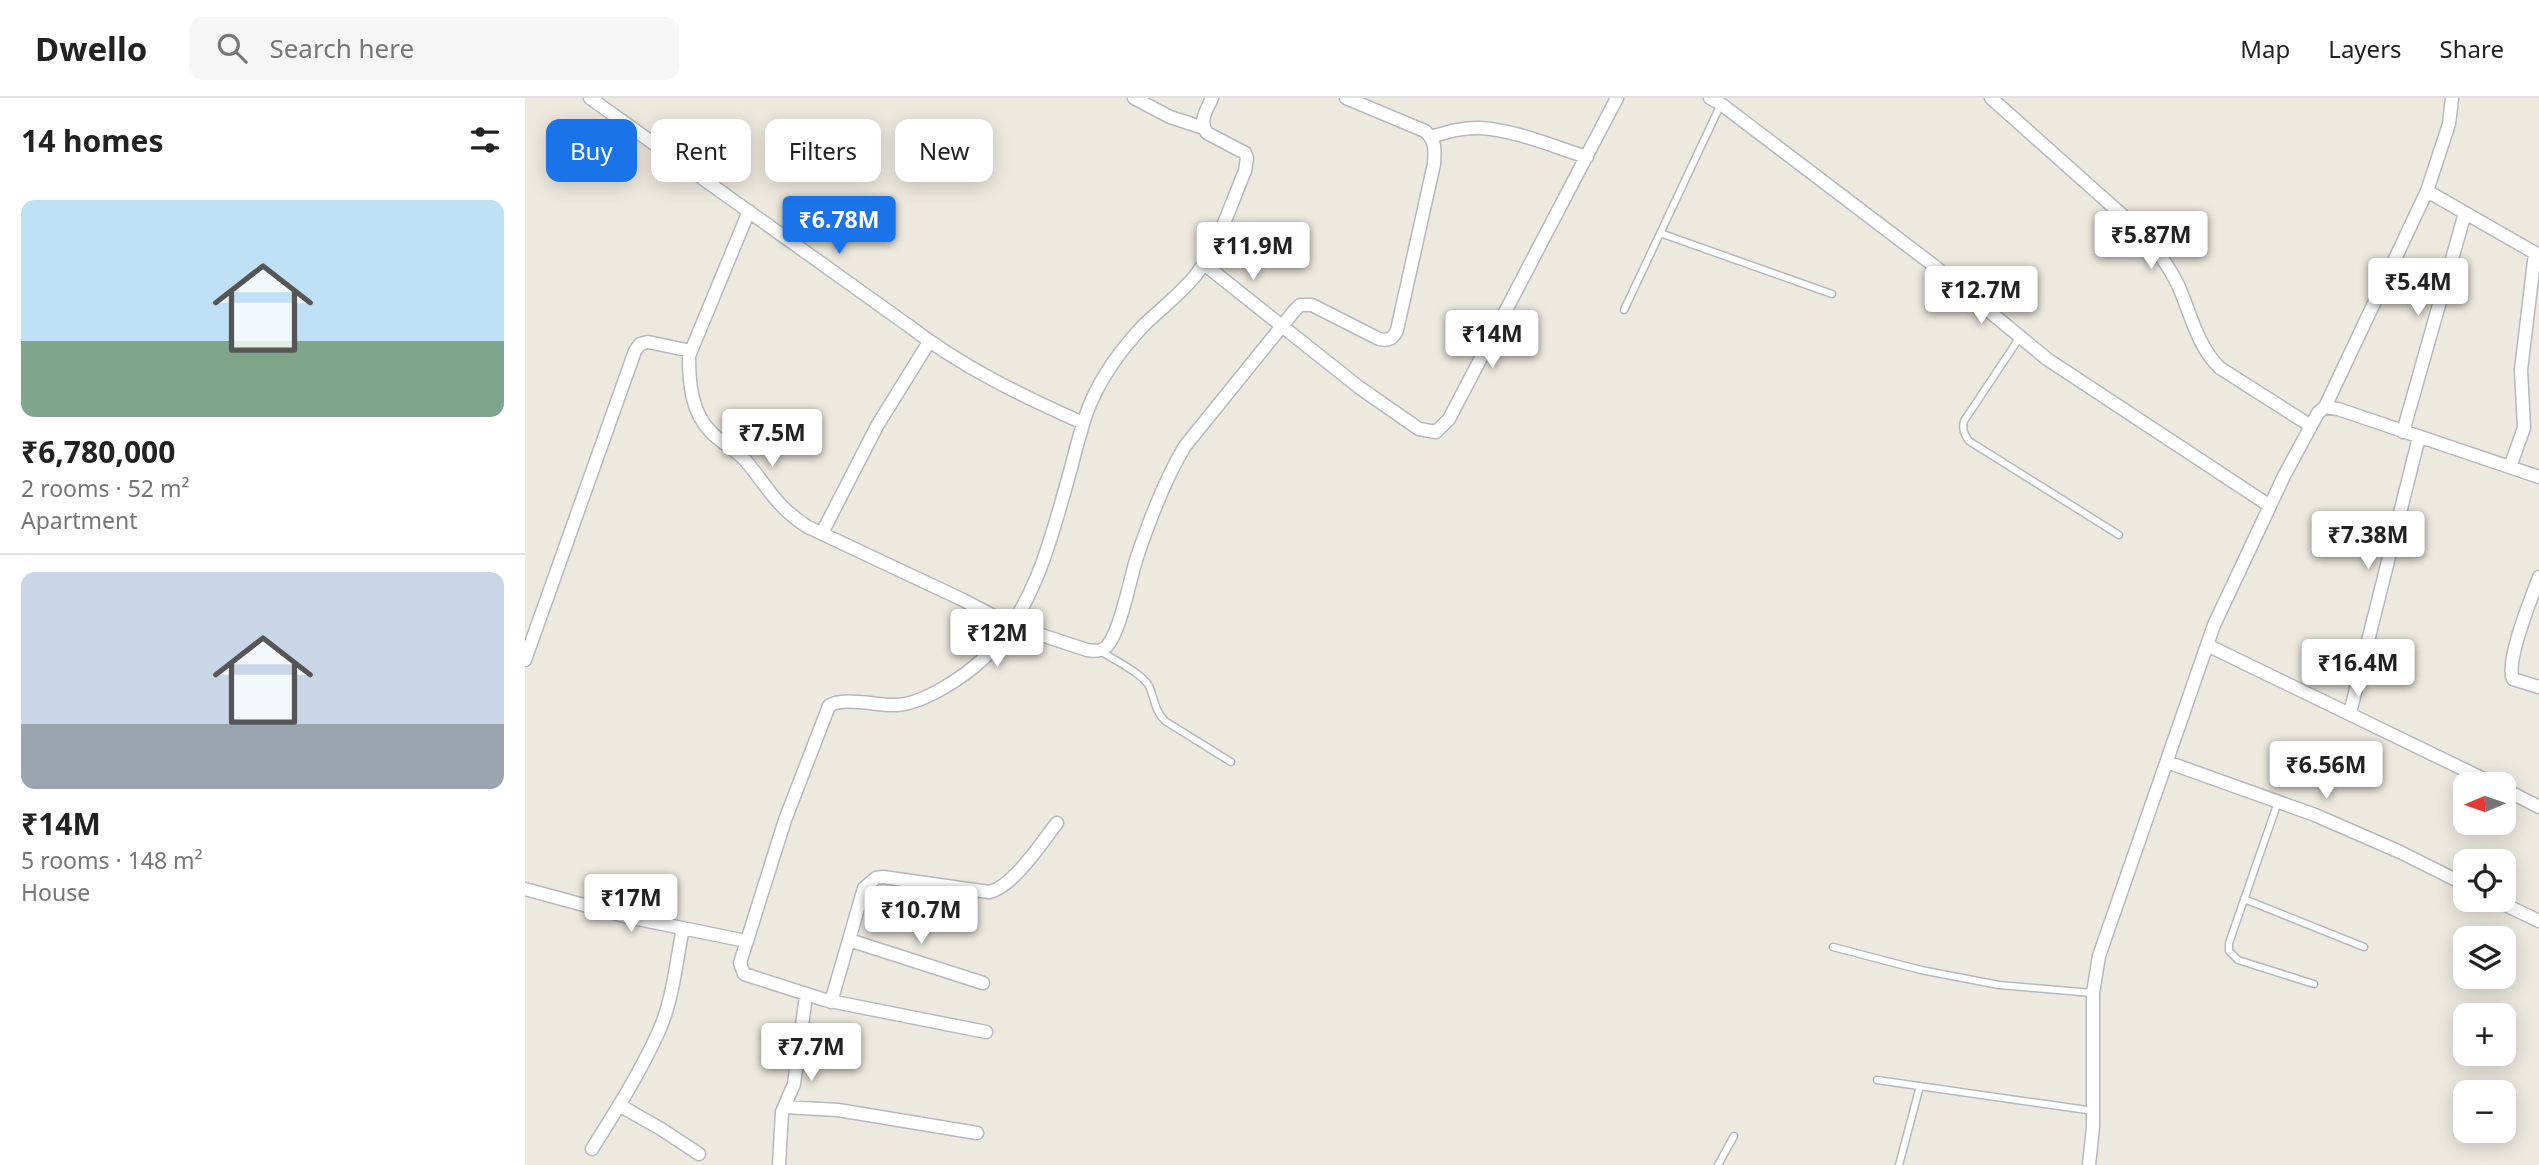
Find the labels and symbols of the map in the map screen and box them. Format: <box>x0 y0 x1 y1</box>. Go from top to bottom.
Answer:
pin: ₹6.78M <box>782 197 896 256</box>
pin: ₹5.87M <box>2094 212 2208 271</box>
pin: ₹11.9M <box>1196 222 1310 282</box>
pin: ₹5.4M <box>2369 258 2467 318</box>
pin: ₹12.7M <box>1924 266 2038 326</box>
pin: ₹14M <box>1451 310 1533 370</box>
pin: ₹7.5M <box>723 410 821 469</box>
pin: ₹7.38M <box>2311 512 2425 571</box>
pin: ₹12M <box>956 610 1038 669</box>
pin: ₹16.4M <box>2301 640 2415 699</box>
pin: ₹6.56M <box>2269 742 2383 801</box>
north arrow <box>2453 772 2517 835</box>
pin: ₹17M <box>590 874 672 934</box>
pin: ₹10.7M <box>864 886 978 946</box>
pin: ₹7.7M <box>762 1024 860 1083</box>

